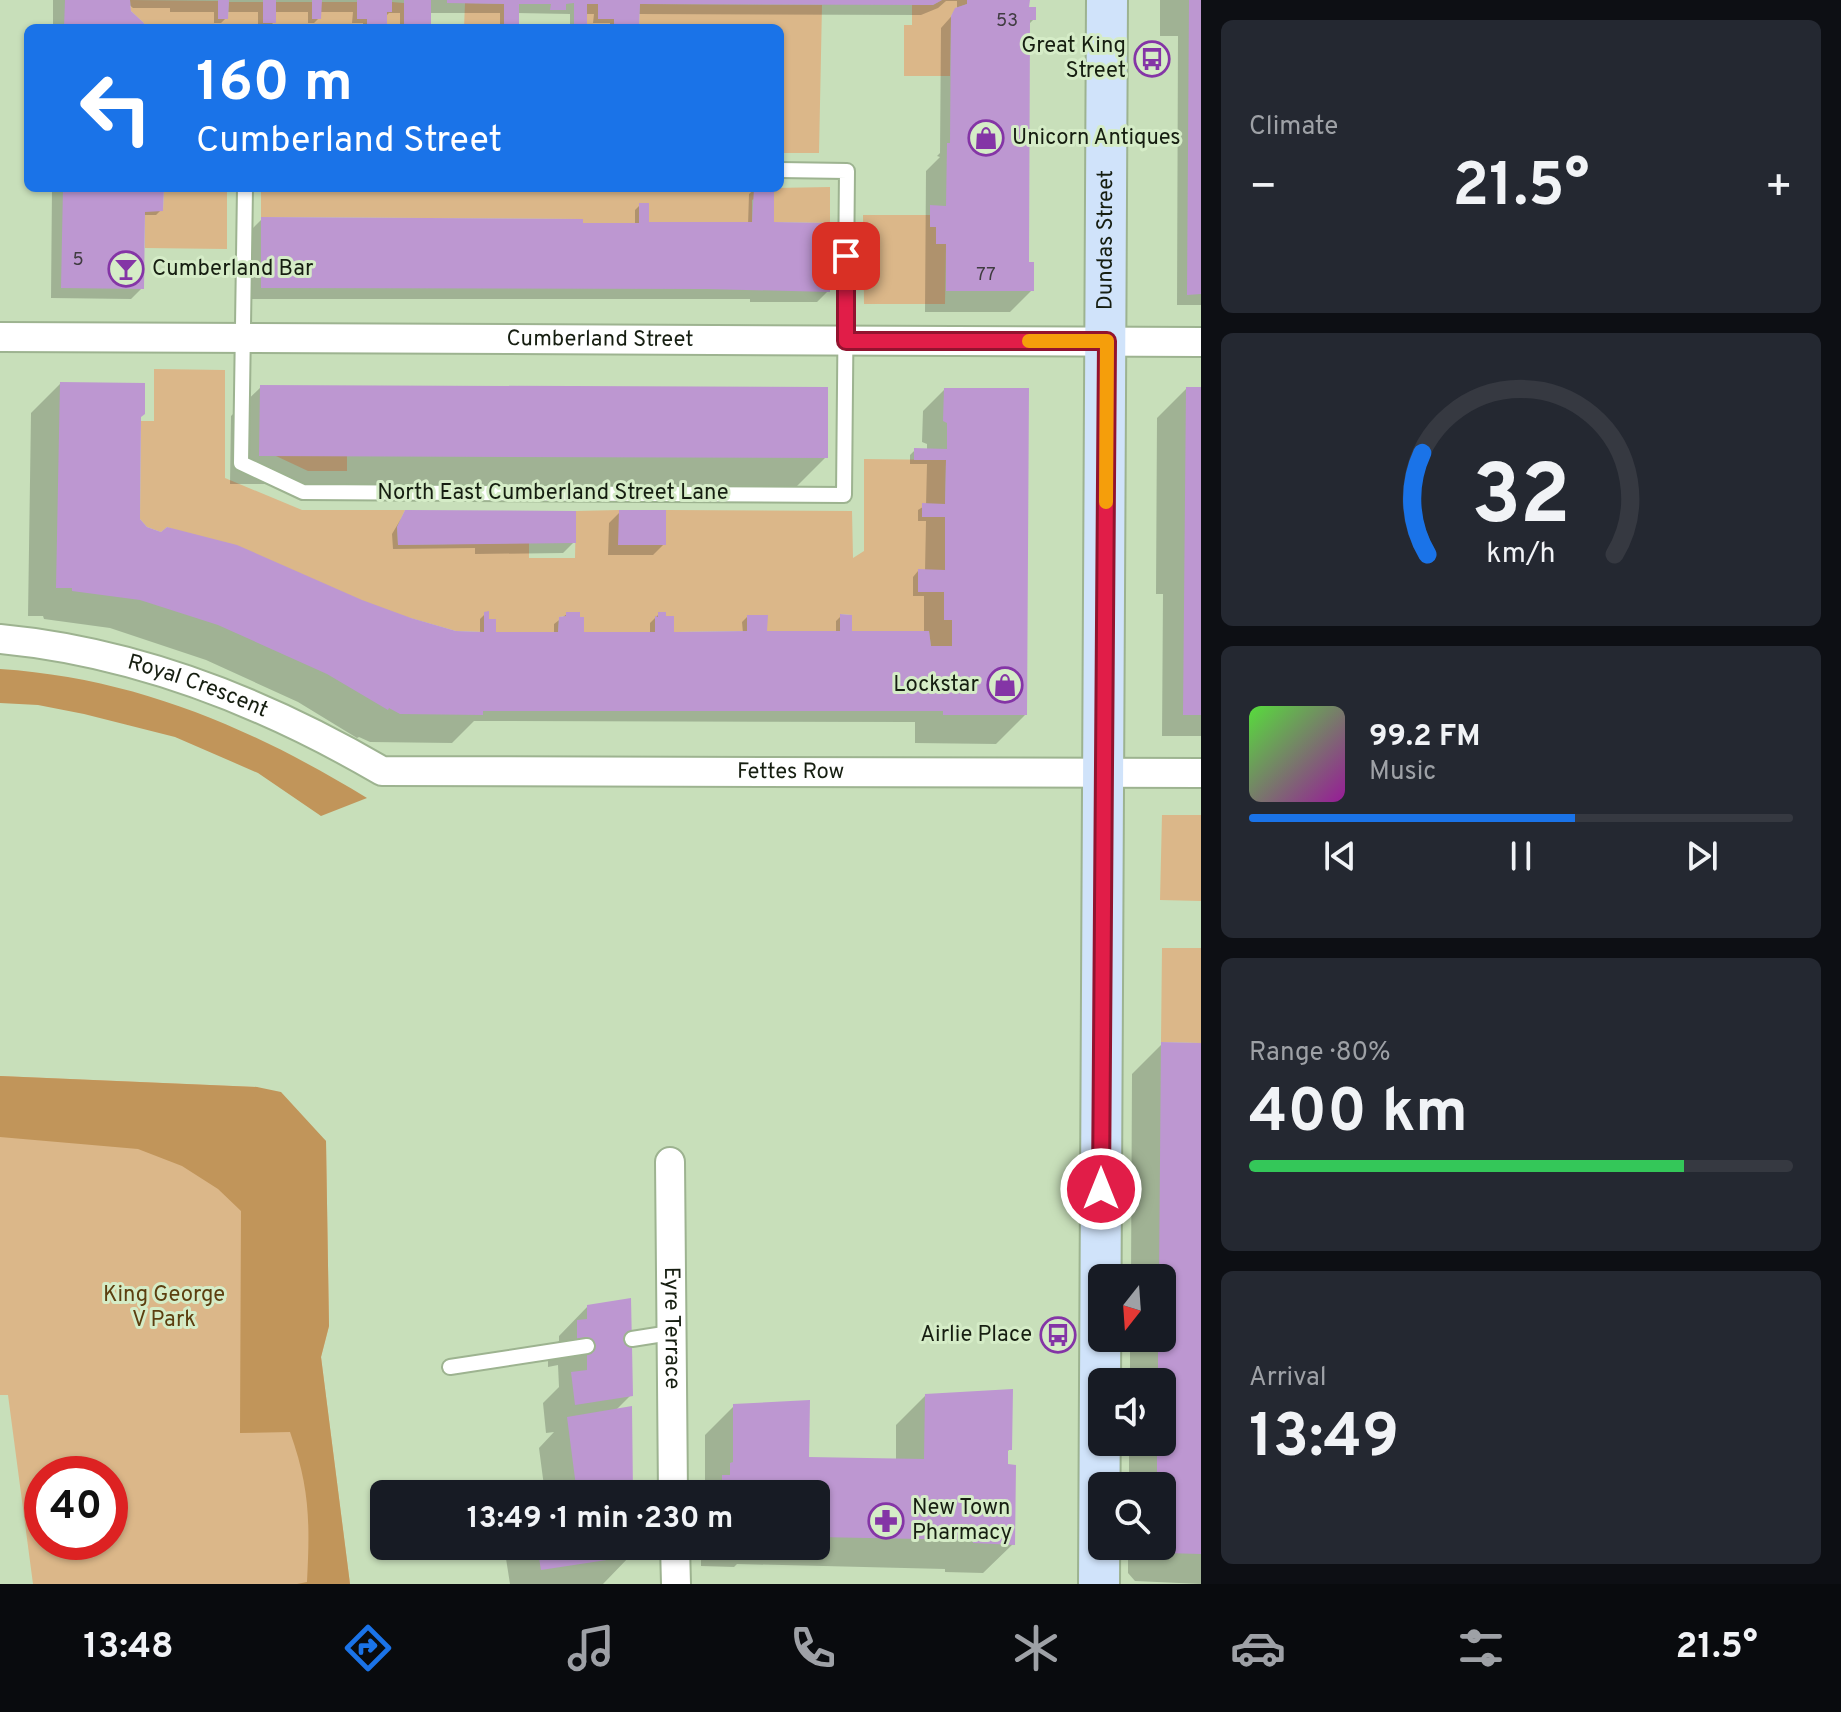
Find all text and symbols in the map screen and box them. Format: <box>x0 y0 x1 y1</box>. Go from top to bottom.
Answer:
house number: 53 <box>996 10 1018 33</box>
place label: Great King Street <box>1021 33 1126 85</box>
bus stop icon: Great King Street <box>1133 40 1171 78</box>
text: 160 m <box>196 50 353 120</box>
icon: left <box>64 56 168 160</box>
text: Climate <box>1249 111 1338 144</box>
text: Cumberland Street <box>196 119 502 165</box>
shop icon: Unicorn Antiques <box>967 119 1005 157</box>
place label: Unicorn Antiques <box>1012 125 1181 152</box>
text: 21.5° <box>1452 151 1590 227</box>
text: − <box>1249 161 1277 217</box>
text: + <box>1765 161 1793 217</box>
street label: Dundas Street <box>1092 170 1120 310</box>
pin <box>812 222 880 290</box>
icon: arrive <box>824 234 868 278</box>
house number: 5 <box>72 249 84 272</box>
bar icon: Cumberland Bar <box>107 250 145 288</box>
place label: Cumberland Bar <box>152 256 314 283</box>
house number: 77 <box>976 264 996 287</box>
street label: Cumberland Street <box>506 326 694 353</box>
text: 32 <box>1471 448 1571 553</box>
street label: North East Cumberland Street Lane <box>377 480 729 507</box>
text: km/h <box>1486 537 1556 573</box>
street label: Royal Crescent <box>124 649 272 724</box>
shop icon: Lockstar <box>986 666 1024 704</box>
place label: Lockstar <box>893 672 979 699</box>
text: 99.2 FM <box>1369 719 1481 756</box>
text: Music <box>1369 756 1436 789</box>
street label: Fettes Row <box>737 758 844 786</box>
icon: previous <box>1318 834 1362 878</box>
icon: pause <box>1499 834 1543 878</box>
icon: next <box>1680 834 1724 878</box>
text: Range · 80% <box>1249 1037 1391 1070</box>
text: 400 km <box>1249 1077 1468 1153</box>
position arrow <box>1059 1147 1143 1231</box>
north arrow <box>1088 1264 1176 1352</box>
map controls <box>1088 1264 1176 1560</box>
street label: Eyre Terrace <box>657 1267 686 1389</box>
park label: King George V Park <box>103 1282 225 1334</box>
bus stop icon: Airlie Place <box>1039 1316 1077 1354</box>
place label: Airlie Place <box>920 1322 1032 1349</box>
text: Arrival <box>1249 1362 1327 1395</box>
button: sound <box>1088 1368 1176 1456</box>
text: 13:49 <box>1249 1402 1399 1478</box>
speed limit sign: 40 <box>24 1456 128 1560</box>
button: search <box>1088 1472 1176 1560</box>
place label: New Town Pharmacy <box>912 1495 1012 1547</box>
text: 13:49 · 1 min · 230 m <box>467 1501 733 1538</box>
pharmacy icon: New Town Pharmacy <box>867 1502 905 1540</box>
icon: directions <box>340 1620 396 1676</box>
icon: music <box>563 1620 619 1676</box>
icon: phone <box>785 1620 841 1676</box>
icon: climate <box>1008 1620 1064 1676</box>
icon: car <box>1230 1620 1286 1676</box>
icon: filters <box>1453 1620 1509 1676</box>
text: 13:48 <box>83 1625 174 1671</box>
text: 21.5° <box>1675 1625 1758 1671</box>

